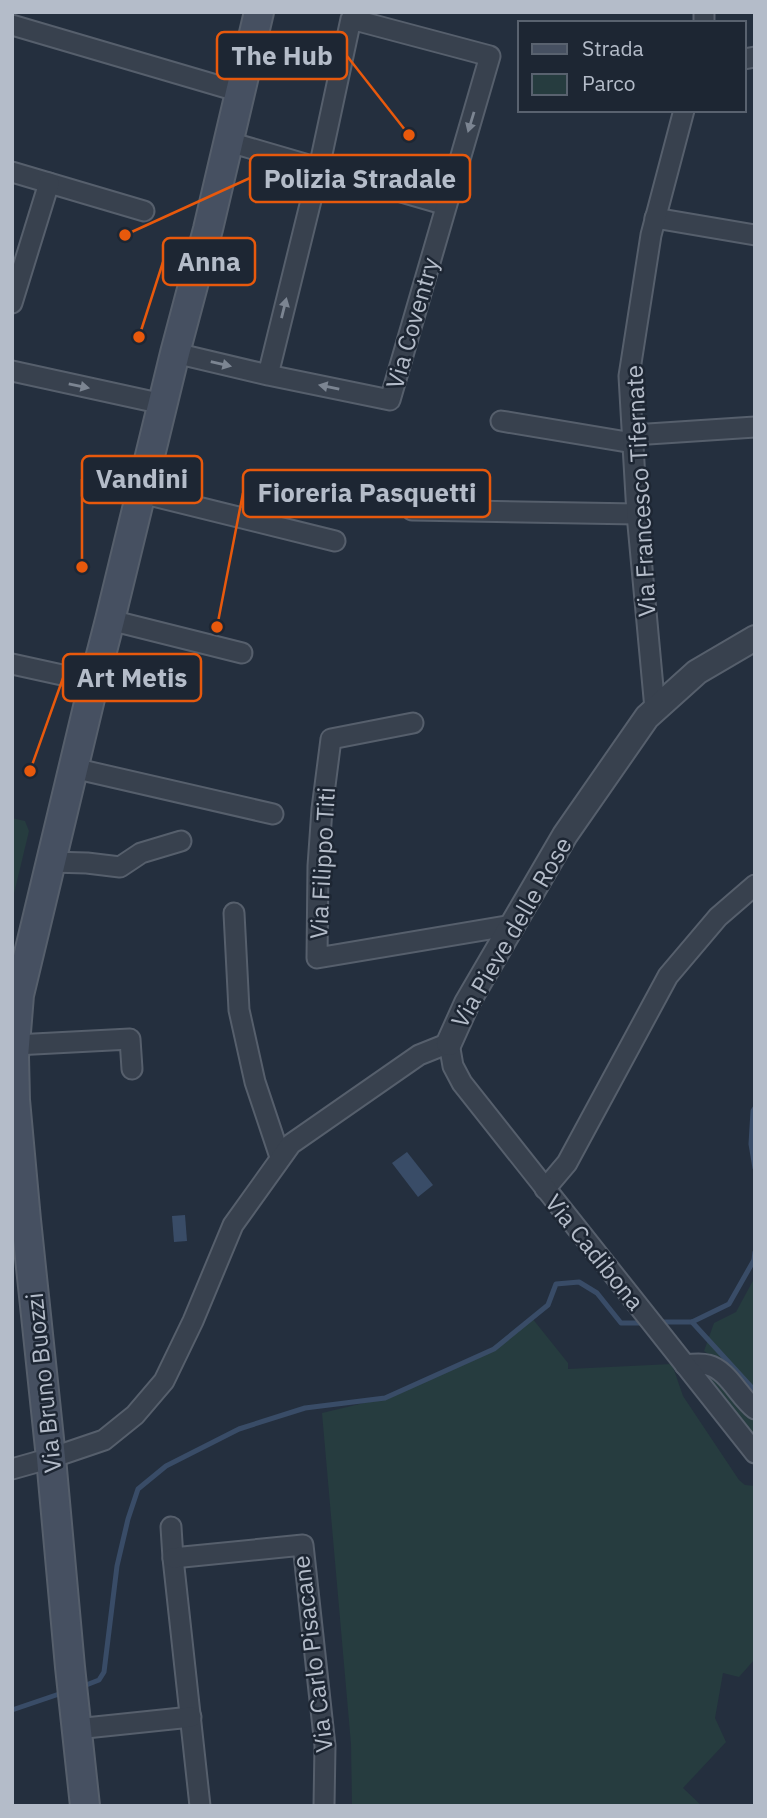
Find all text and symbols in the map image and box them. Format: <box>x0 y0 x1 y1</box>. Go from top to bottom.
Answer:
legend <box>518 21 746 112</box>
callout: The Hub <box>217 32 347 79</box>
text: Strada <box>582 34 644 62</box>
text: The Hub <box>231 38 333 72</box>
text: Parco <box>582 69 636 97</box>
one-way arrow <box>465 111 475 132</box>
callout: Polizia Stradale <box>250 155 470 202</box>
text: Polizia Stradale <box>264 161 456 195</box>
callout: Anna <box>163 238 255 285</box>
text: Anna <box>177 244 241 278</box>
street label: Via Coventry <box>378 254 446 392</box>
one-way arrow <box>279 297 290 319</box>
one-way arrow <box>211 359 233 370</box>
street label: Via Francesco Tifernate <box>617 364 663 618</box>
one-way arrow <box>68 380 90 391</box>
one-way arrow <box>318 382 340 393</box>
callout: Vandini <box>82 456 202 503</box>
text: Vandini <box>96 461 188 495</box>
callout: Fioreria Pasquetti <box>243 470 490 517</box>
text: Fioreria Pasquetti <box>258 475 476 509</box>
callout: Art Metis <box>63 654 201 701</box>
text: Art Metis <box>77 660 187 694</box>
street label: Via Filippo Titi <box>302 786 342 940</box>
street label: Via Pieve delle Rose <box>443 831 579 1033</box>
street label: Via Cadibona <box>538 1187 652 1317</box>
street label: Via Bruno Buozzi <box>18 1291 68 1475</box>
street label: Via Carlo Pisacane <box>284 1554 340 1754</box>

